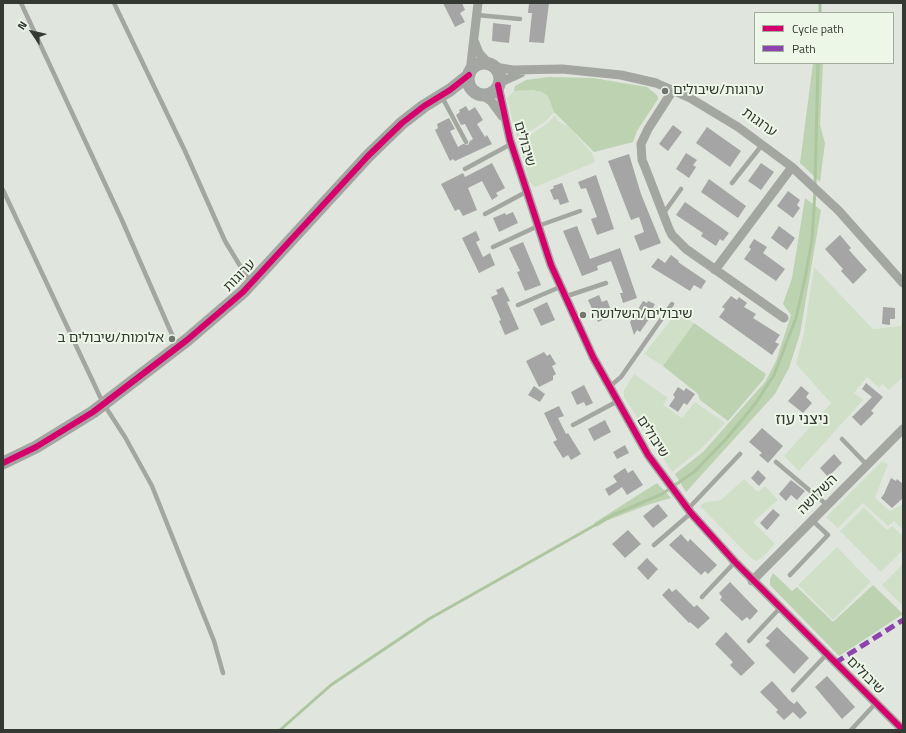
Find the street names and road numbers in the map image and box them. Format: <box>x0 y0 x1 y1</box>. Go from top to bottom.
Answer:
street label: ערוגות <box>738 105 780 141</box>
street label: שיבולים <box>510 119 538 169</box>
street label: ערוגות <box>220 256 260 296</box>
street label: שיבולים <box>632 413 672 461</box>
street label: השלושה <box>795 472 841 518</box>
street label: שיבולים <box>843 654 887 698</box>

